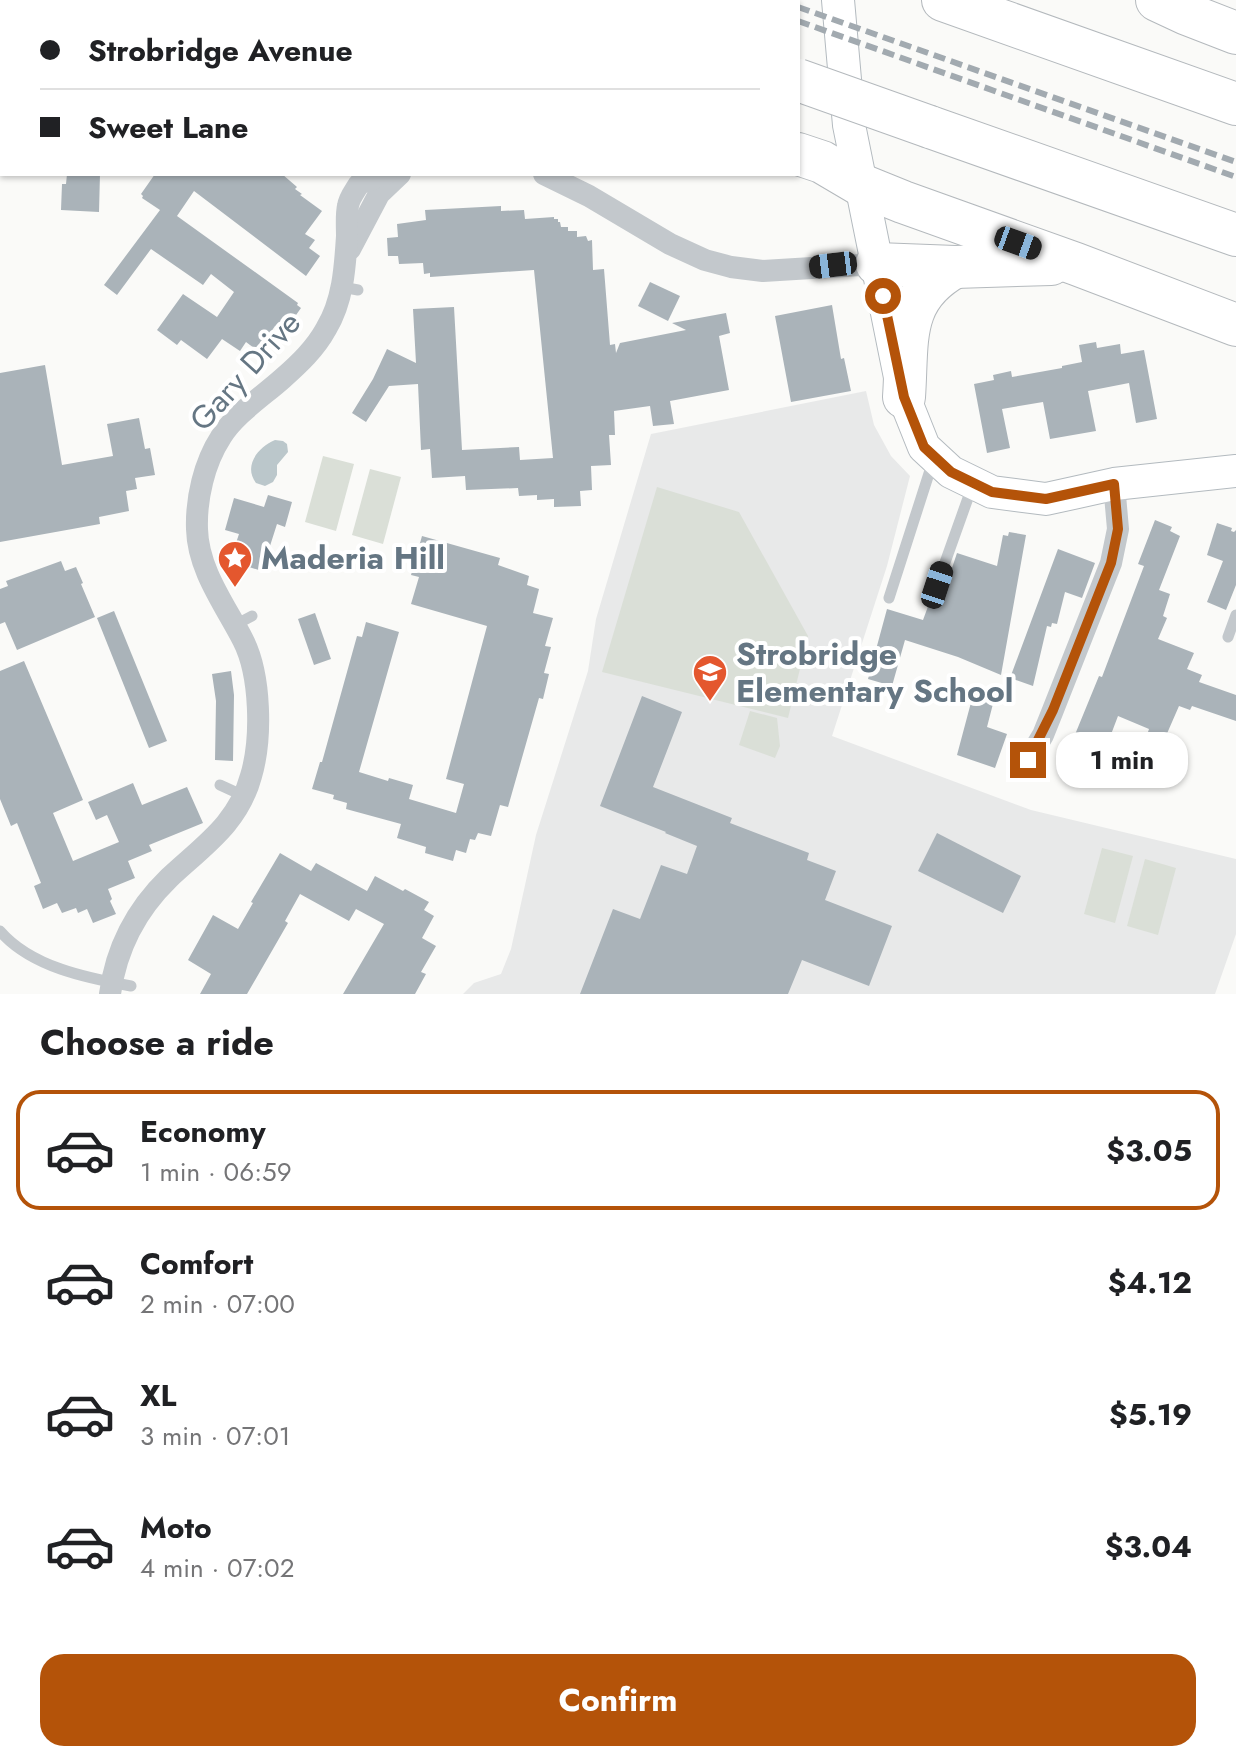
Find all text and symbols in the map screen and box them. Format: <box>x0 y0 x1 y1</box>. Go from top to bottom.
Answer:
text: Strobridge Avenue <box>88 29 353 72</box>
text: Sweet Lane <box>88 106 249 149</box>
car <box>991 224 1045 262</box>
car <box>808 250 858 280</box>
route start <box>865 278 901 314</box>
street label: Gary Drive <box>179 301 311 441</box>
place label: Maderia Hill <box>261 535 445 581</box>
place icon: Maderia Hill <box>216 539 254 589</box>
car <box>918 558 956 612</box>
place label: Strobridge Elementary School <box>736 631 1013 714</box>
school or university icon: Strobridge Elementary School <box>691 653 729 703</box>
callout: 1 min <box>1056 732 1188 788</box>
text: 1 min <box>1090 741 1154 779</box>
route end <box>1010 742 1046 778</box>
text: Choose a ride <box>40 1016 274 1068</box>
text: Economy <box>140 1110 266 1153</box>
icon: car <box>44 1114 116 1186</box>
text: $3.05 <box>1106 1129 1192 1172</box>
text: 1 min · 06:59 <box>140 1153 292 1191</box>
text: Comfort <box>140 1242 253 1285</box>
icon: car <box>44 1246 116 1318</box>
text: $4.12 <box>1108 1261 1192 1304</box>
text: 2 min · 07:00 <box>140 1285 295 1323</box>
text: XL <box>140 1374 176 1417</box>
icon: car <box>44 1378 116 1450</box>
text: $5.19 <box>1109 1393 1192 1436</box>
text: 3 min · 07:01 <box>140 1417 290 1455</box>
text: Moto <box>140 1506 212 1549</box>
icon: car <box>44 1510 116 1582</box>
text: $3.04 <box>1105 1525 1192 1568</box>
text: 4 min · 07:02 <box>140 1549 295 1587</box>
button: Confirm <box>40 1654 1196 1746</box>

